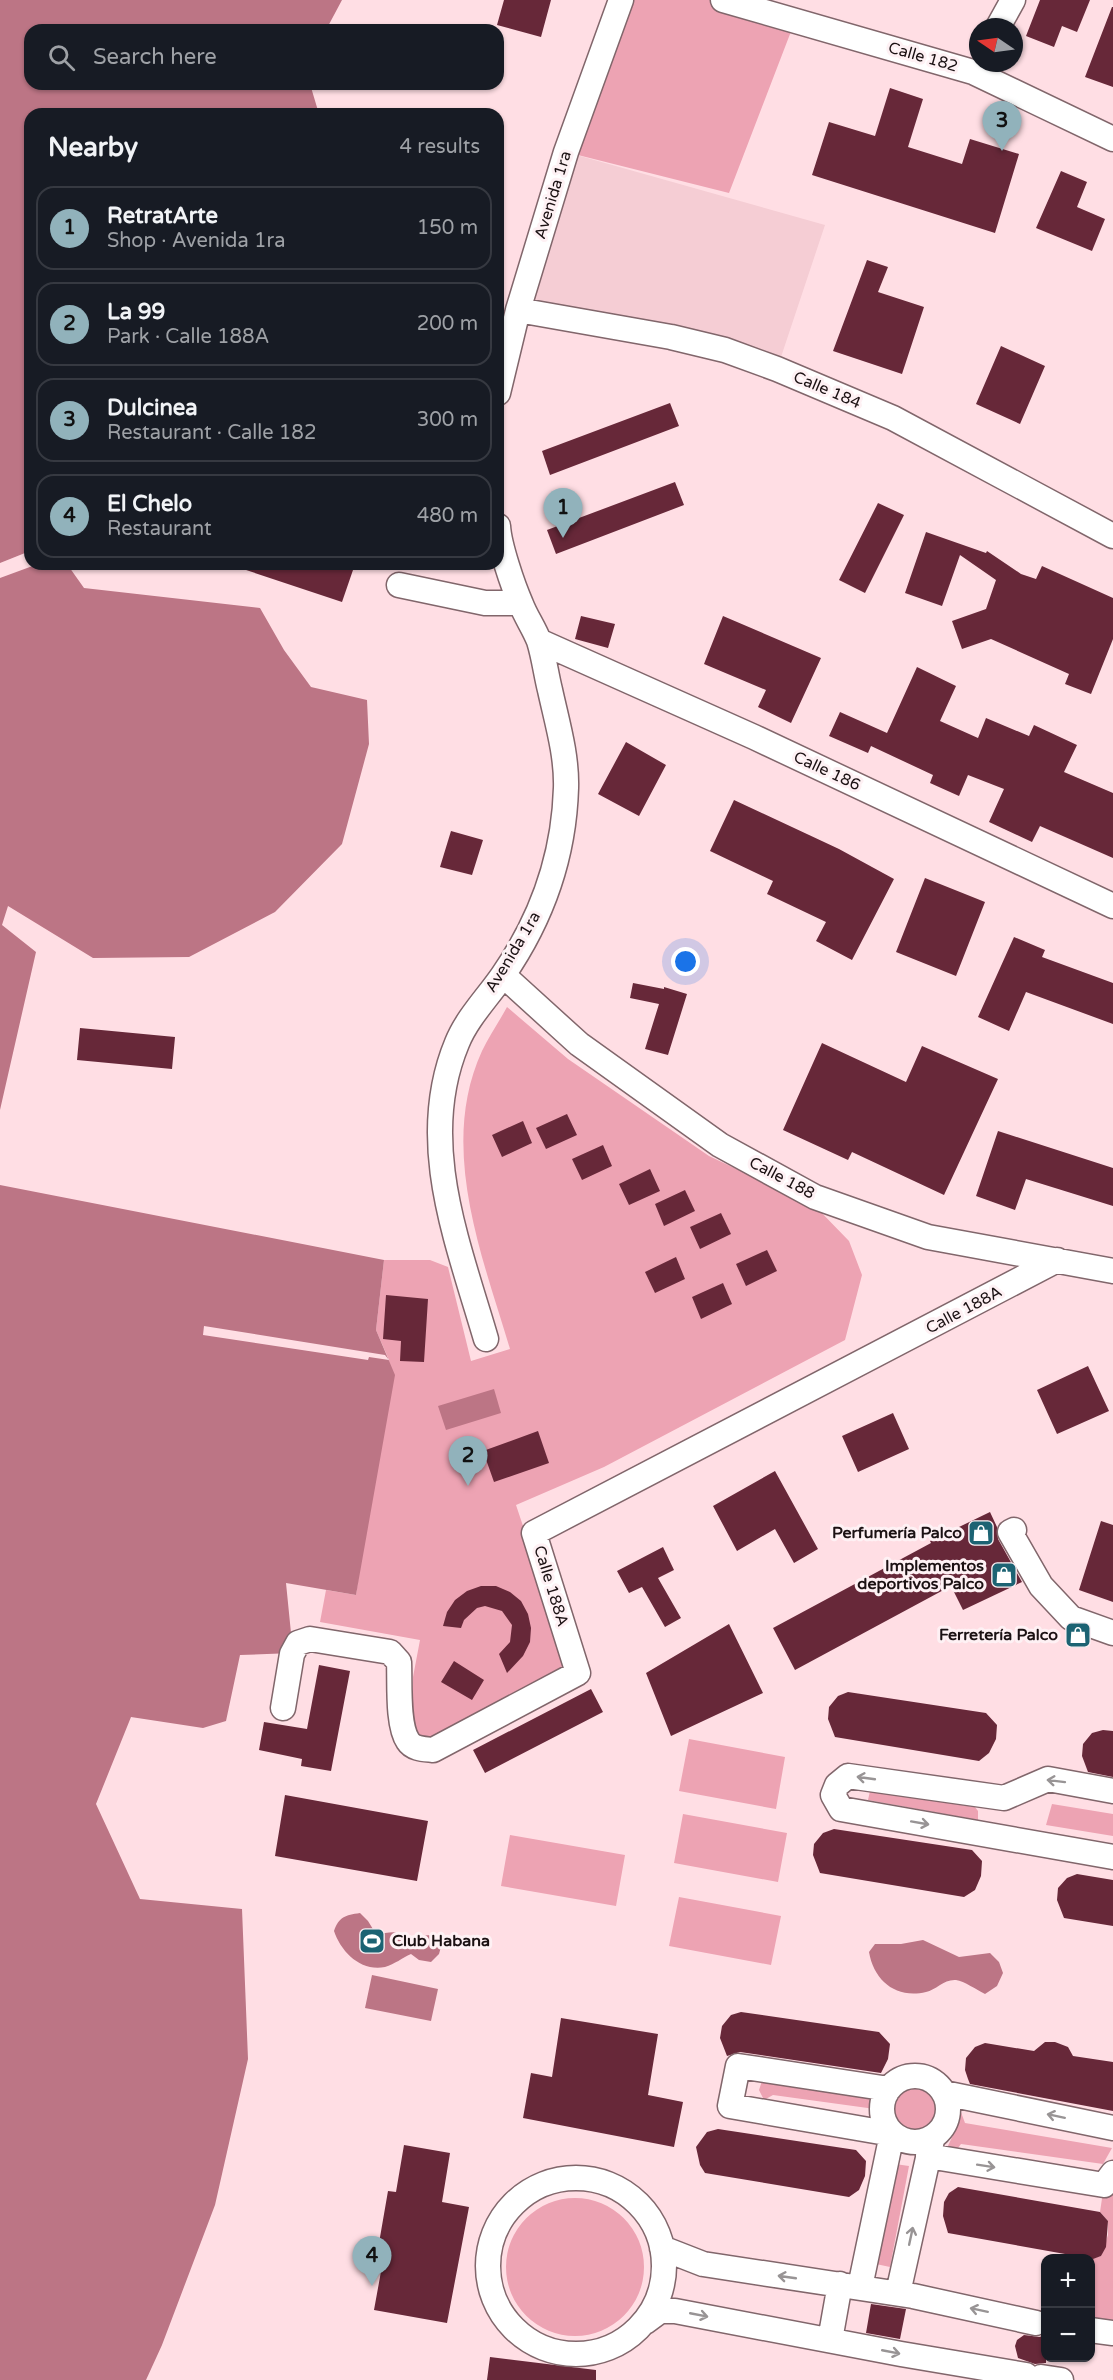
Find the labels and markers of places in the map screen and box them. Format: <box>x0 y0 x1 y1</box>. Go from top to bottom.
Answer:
pin: 3 <box>982 102 1022 151</box>
pin: 1 <box>544 488 582 538</box>
pin: 2 <box>448 1436 488 1486</box>
shop icon: Perfumería Palco <box>966 1518 996 1548</box>
place label: Perfumería Palco <box>832 1523 962 1543</box>
place label: Implementos deportivos Palco <box>857 1556 984 1594</box>
shop icon: Implementos deportivos Palco <box>989 1560 1019 1590</box>
shop icon: Ferretería Palco <box>1063 1620 1093 1650</box>
place label: Ferretería Palco <box>939 1625 1058 1645</box>
sports icon: Club Habana <box>357 1926 387 1956</box>
place label: Club Habana <box>392 1931 490 1951</box>
pin: 4 <box>352 2236 392 2286</box>

